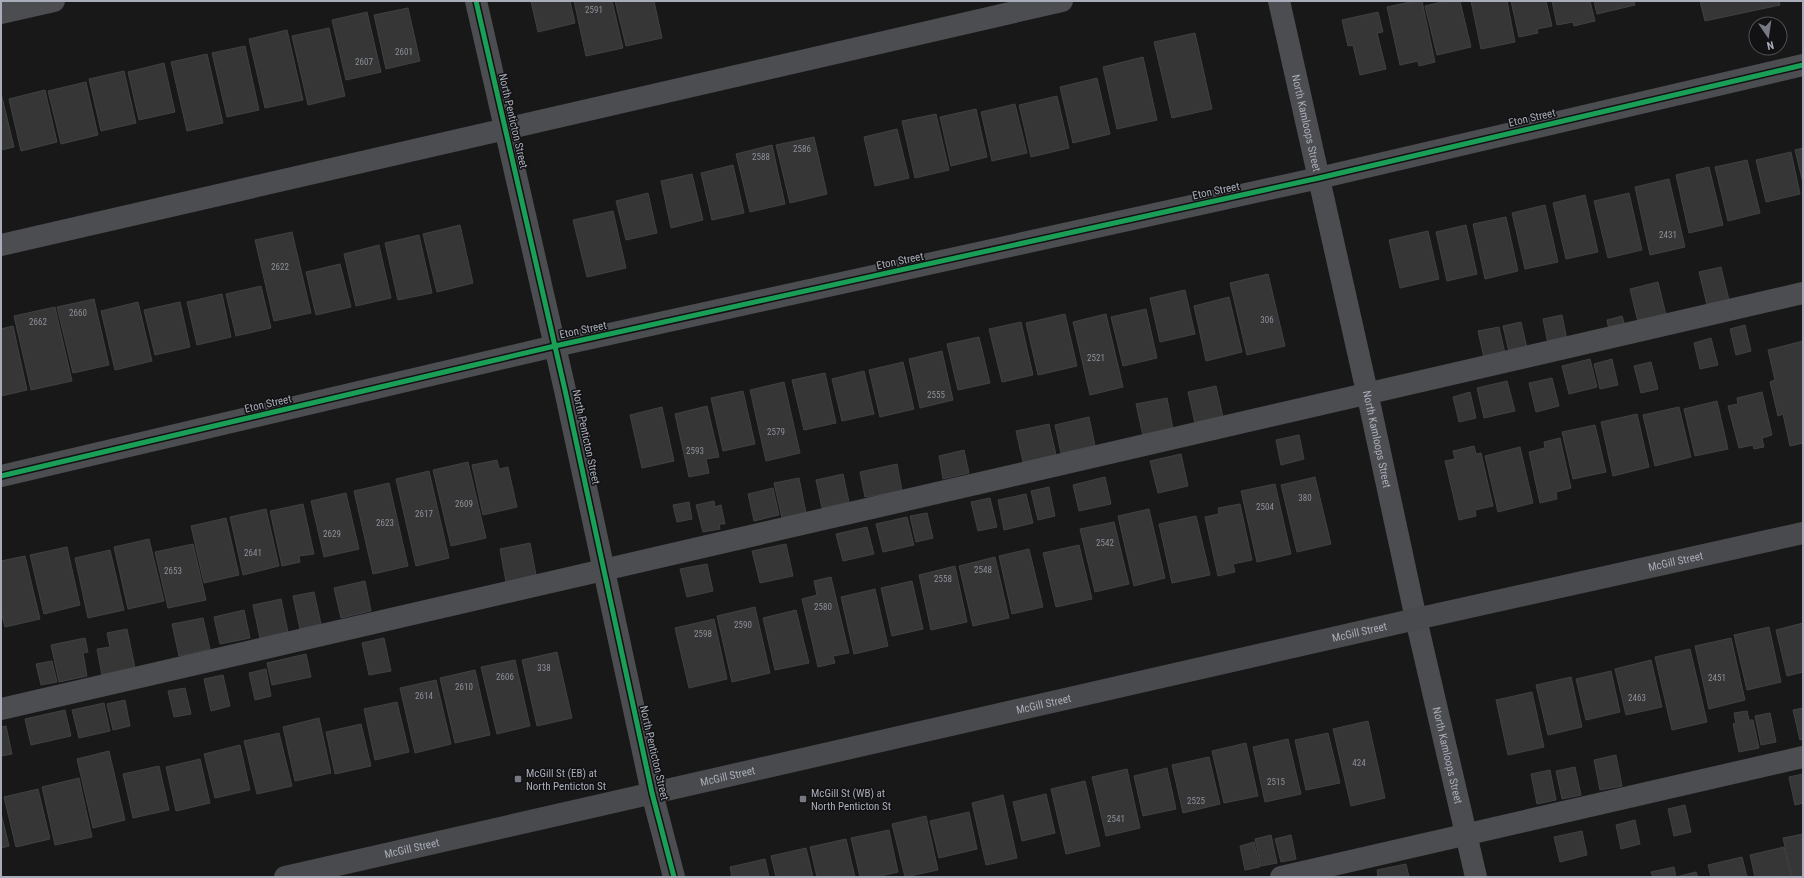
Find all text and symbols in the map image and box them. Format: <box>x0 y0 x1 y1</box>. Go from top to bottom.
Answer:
house number: 2591 <box>585 5 603 15</box>
north arrow <box>1748 16 1788 56</box>
text: N <box>1765 38 1775 52</box>
house number: 2601 <box>395 47 413 57</box>
house number: 2607 <box>355 57 373 67</box>
street label: North Penticton Street <box>496 72 530 170</box>
street label: North Kamloops Street <box>1289 73 1324 173</box>
street label: Eton Street <box>1507 106 1557 130</box>
house number: 2586 <box>793 144 811 154</box>
house number: 2588 <box>752 152 770 162</box>
street label: Eton Street <box>1191 180 1241 202</box>
house number: 2431 <box>1659 230 1677 240</box>
street label: Eton Street <box>875 250 925 272</box>
house number: 2622 <box>271 262 289 272</box>
house number: 2660 <box>69 308 87 318</box>
house number: 306 <box>1260 315 1274 325</box>
house number: 2662 <box>29 317 47 327</box>
street label: Eton Street <box>558 319 608 341</box>
house number: 2521 <box>1087 353 1105 363</box>
street label: North Penticton Street <box>570 388 602 486</box>
street label: North Kamloops Street <box>1360 389 1394 489</box>
house number: 2555 <box>927 390 945 400</box>
street label: Eton Street <box>243 392 293 416</box>
house number: 2579 <box>767 427 785 437</box>
house number: 2593 <box>686 446 704 456</box>
house number: 380 <box>1298 493 1312 503</box>
house number: 2609 <box>455 499 473 509</box>
house number: 2504 <box>1256 502 1274 512</box>
house number: 2617 <box>415 509 433 519</box>
house number: 2623 <box>376 518 394 528</box>
house number: 2629 <box>323 529 341 539</box>
house number: 2542 <box>1096 538 1114 548</box>
house number: 2641 <box>244 548 262 558</box>
street label: McGill Street <box>1647 549 1704 574</box>
house number: 2548 <box>974 565 992 575</box>
house number: 2653 <box>164 566 182 576</box>
house number: 2558 <box>934 574 952 584</box>
house number: 2580 <box>814 602 832 612</box>
street label: McGill Street <box>1331 619 1388 644</box>
house number: 2590 <box>734 620 752 630</box>
house number: 2598 <box>694 629 712 639</box>
house number: 338 <box>537 663 551 673</box>
house number: 2606 <box>496 672 514 682</box>
house number: 2451 <box>1708 673 1726 683</box>
house number: 2610 <box>455 682 473 692</box>
house number: 2614 <box>415 691 433 701</box>
street label: McGill Street <box>1015 691 1072 717</box>
house number: 2463 <box>1628 693 1646 703</box>
street label: North Penticton Street <box>637 704 671 802</box>
street label: North Kamloops Street <box>1430 706 1465 805</box>
house number: 424 <box>1352 758 1366 768</box>
street label: McGill Street <box>699 763 756 789</box>
place label: McGill St (EB) at North Penticton St <box>526 767 606 793</box>
marker: McGill St (EB) at North Penticton St <box>513 774 523 784</box>
house number: 2515 <box>1267 777 1285 787</box>
place label: McGill St (WB) at North Penticton St <box>811 787 891 813</box>
marker: McGill St (WB) at North Penticton St <box>798 794 808 804</box>
house number: 2525 <box>1187 796 1205 806</box>
house number: 2541 <box>1107 814 1125 824</box>
street label: McGill Street <box>383 836 440 861</box>

